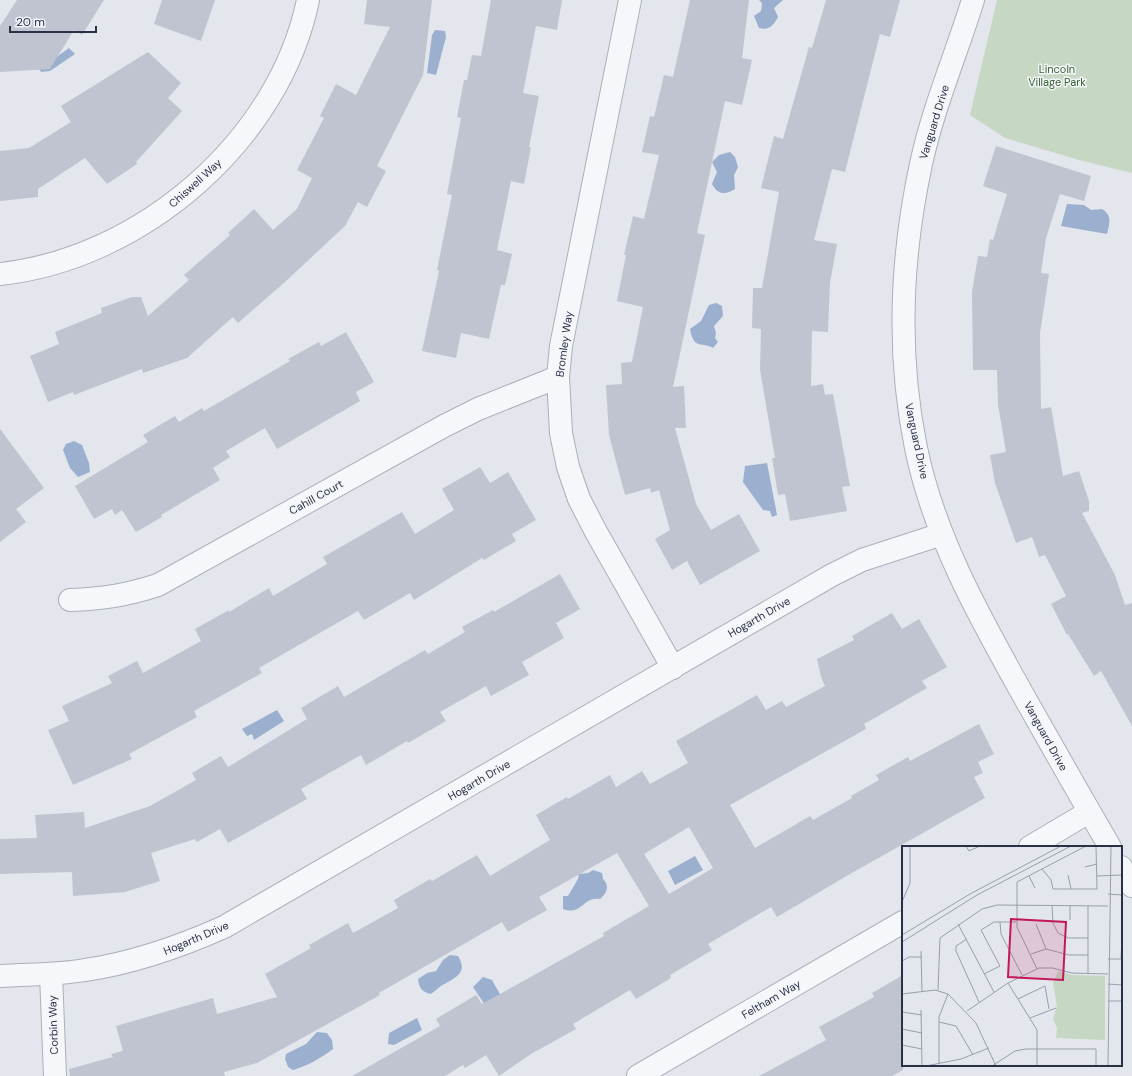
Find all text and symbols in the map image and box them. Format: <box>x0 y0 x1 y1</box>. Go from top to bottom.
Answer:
scale bar <box>10 8 96 34</box>
text: 20 m <box>16 14 45 30</box>
park label: Lincoln Village Park <box>1028 62 1086 89</box>
street label: Vanguard Drive <box>916 83 952 161</box>
street label: Chiswell Way <box>166 156 224 210</box>
street label: Bromley Way <box>552 310 576 378</box>
street label: Vanguard Drive <box>902 402 932 480</box>
street label: Cahill Court <box>286 476 346 518</box>
street label: Hogarth Drive <box>725 594 793 640</box>
street label: Vanguard Drive <box>1021 699 1071 773</box>
street label: Hogarth Drive <box>445 757 513 803</box>
inset map <box>902 846 1122 1066</box>
street label: Hogarth Drive <box>161 918 231 958</box>
street label: Feltham Way <box>739 977 803 1021</box>
street label: Corbin Way <box>45 995 61 1055</box>

